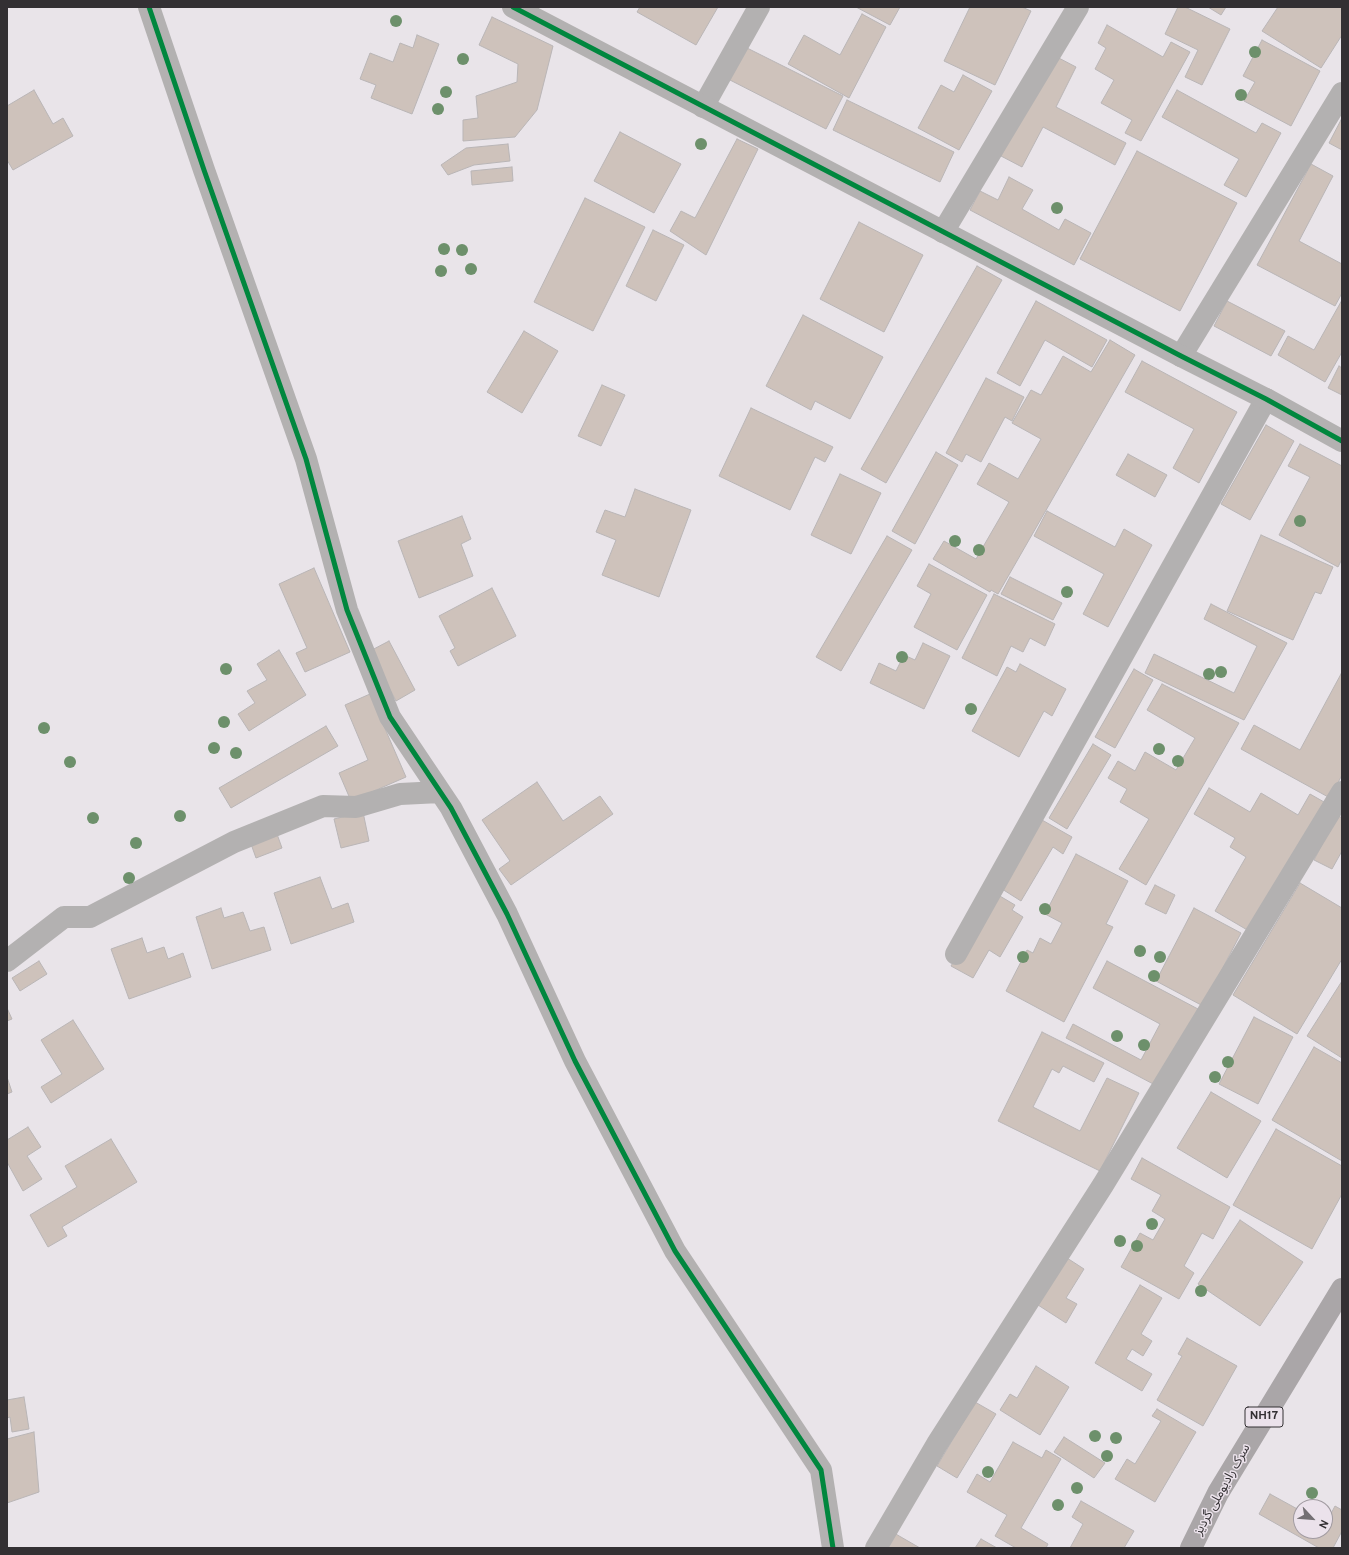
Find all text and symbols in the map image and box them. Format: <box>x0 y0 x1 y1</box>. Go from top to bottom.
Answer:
road number: NH17 <box>1245 1407 1283 1427</box>
street label: سرک رادیوملی گردیز <box>1192 1442 1254 1538</box>
north arrow <box>1293 1499 1333 1539</box>
text: N <box>1315 1517 1331 1530</box>

